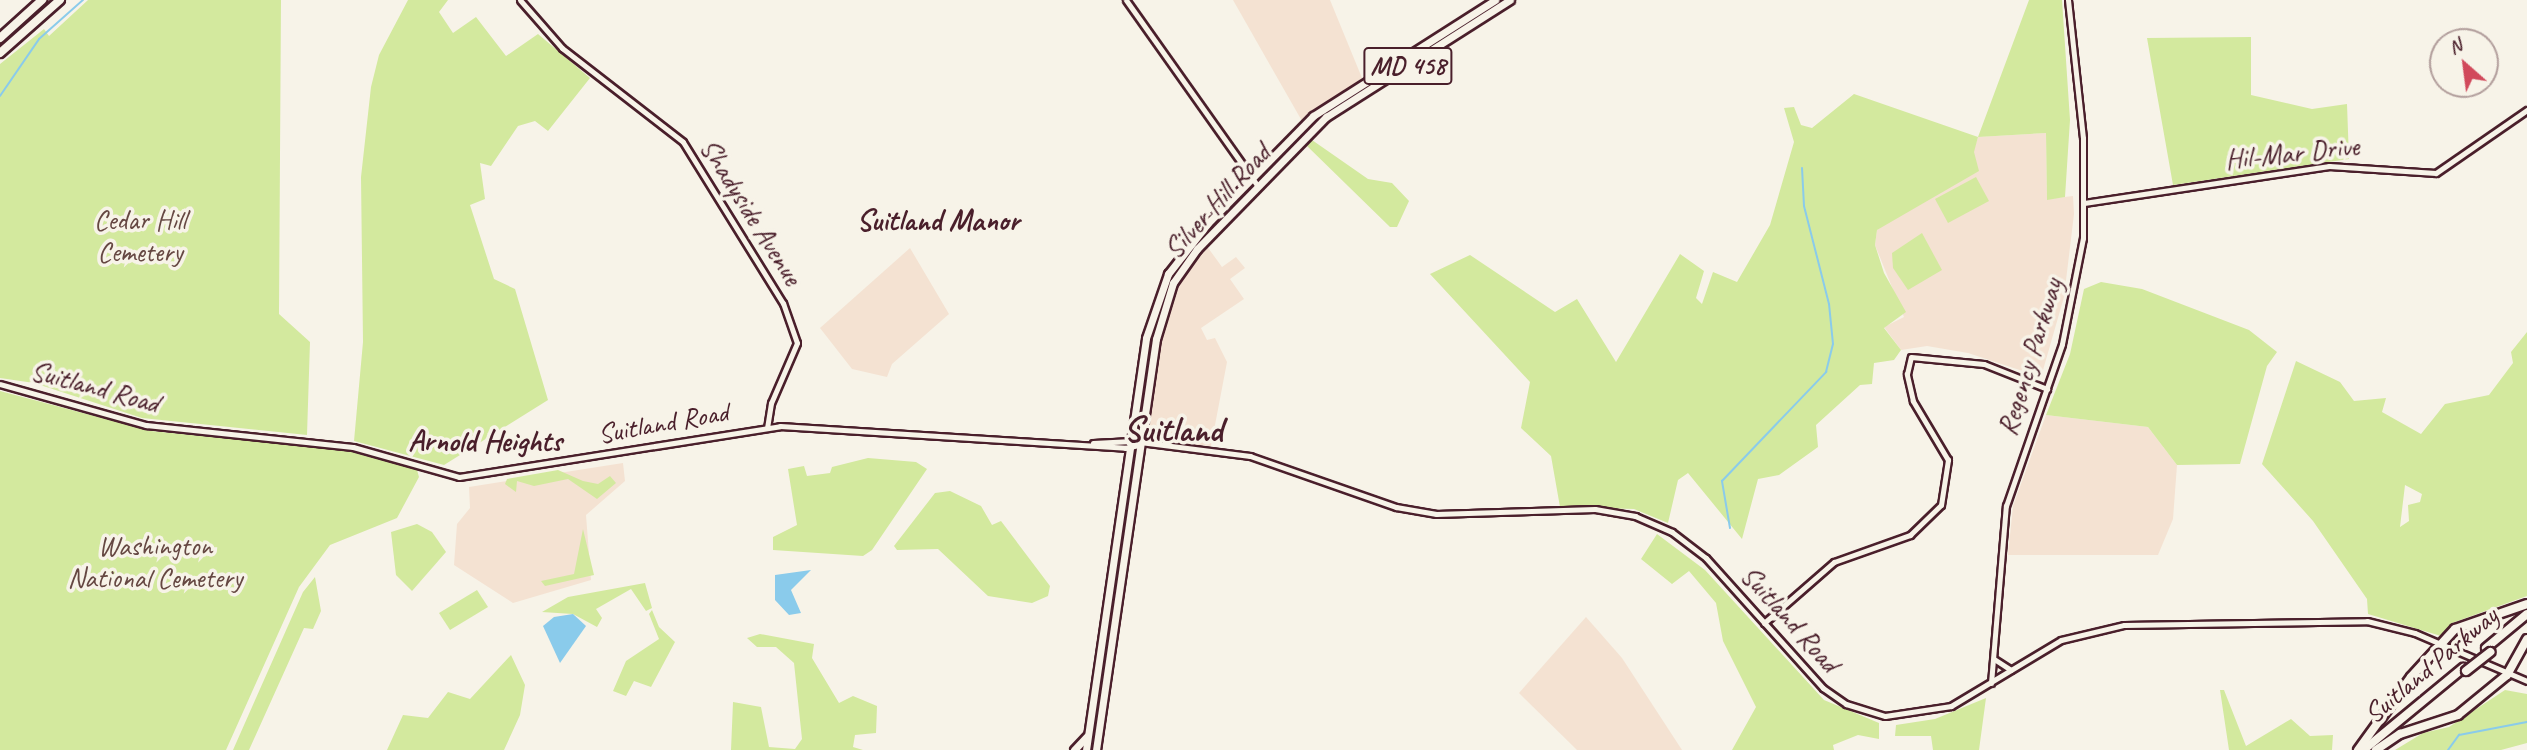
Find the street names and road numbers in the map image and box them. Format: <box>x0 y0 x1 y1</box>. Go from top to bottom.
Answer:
road number: MD 458 <box>1362 44 1454 88</box>
street label: Hil-Mar Drive <box>2223 129 2361 177</box>
street label: Shadyside Avenue <box>693 133 809 291</box>
street label: Silver Hill Road <box>1156 136 1278 266</box>
street label: Regency Parkway <box>1990 275 2070 439</box>
street label: Suitland Road <box>27 354 163 420</box>
street label: Suitland Road <box>595 395 731 451</box>
street label: Suitland Road <box>1734 559 1846 679</box>
street label: Suitland Parkway <box>2357 599 2505 731</box>

